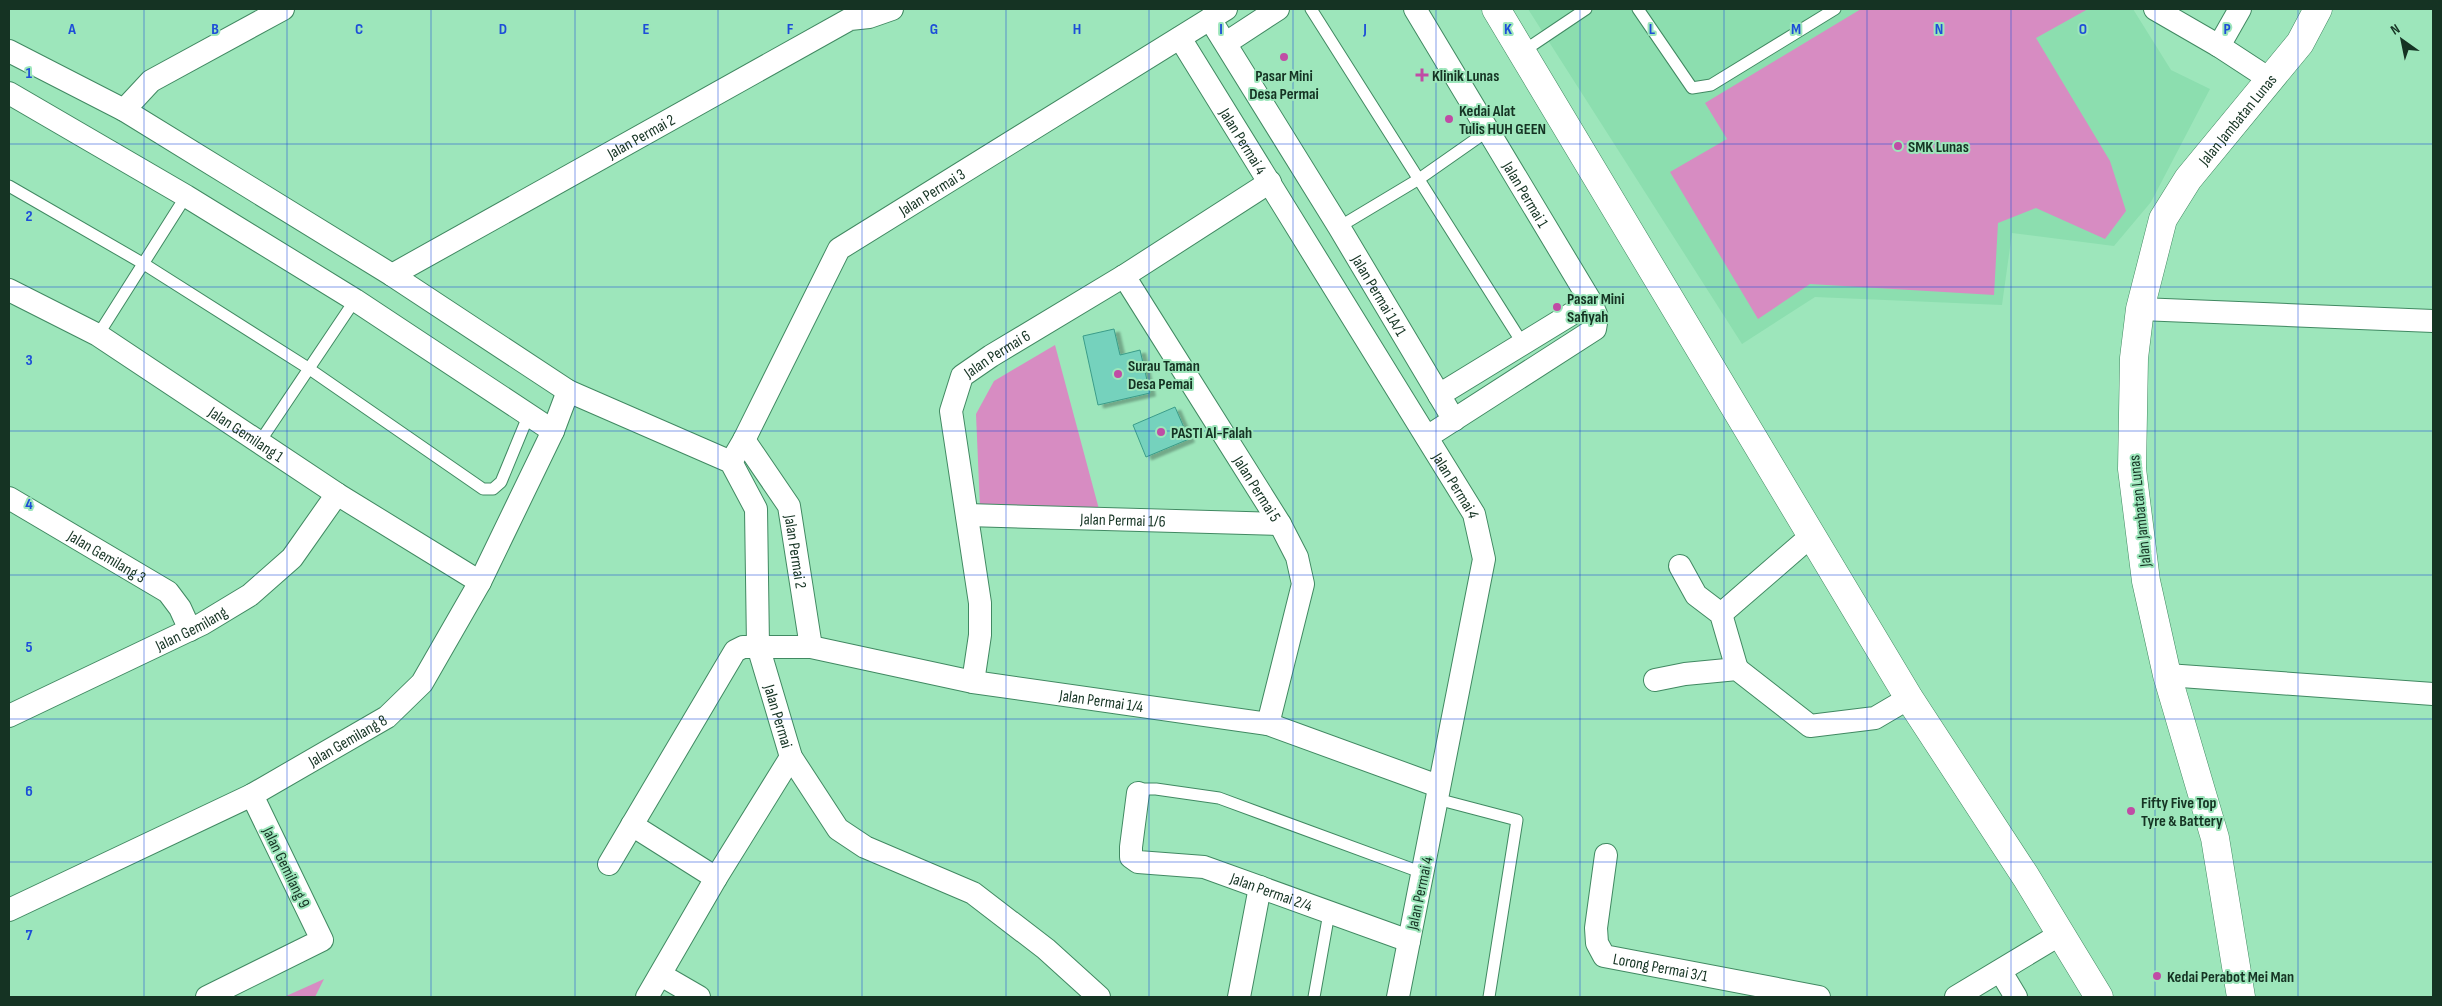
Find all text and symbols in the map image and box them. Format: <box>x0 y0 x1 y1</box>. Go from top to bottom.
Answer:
north arrow <box>2377 15 2427 65</box>
text: A <box>67 20 76 39</box>
text: B <box>211 20 219 39</box>
text: C <box>355 20 363 39</box>
text: D <box>499 20 507 39</box>
text: E <box>643 20 650 39</box>
text: F <box>787 20 794 39</box>
text: G <box>930 20 938 39</box>
text: H <box>1073 20 1081 39</box>
text: I <box>1219 20 1223 39</box>
text: J <box>1362 20 1367 39</box>
text: K <box>1504 20 1512 39</box>
text: L <box>1649 20 1656 39</box>
text: M <box>1791 20 1801 39</box>
text: N <box>1935 20 1943 39</box>
text: O <box>2079 20 2087 39</box>
text: P <box>2223 20 2231 39</box>
text: N <box>2387 20 2403 39</box>
marker: Pasar Mini Desa Permai <box>1278 51 1290 63</box>
text: 1 <box>26 64 33 83</box>
place label: Pasar Mini Desa Permai <box>1249 67 1319 104</box>
place label: Klinik Lunas <box>1432 67 1499 86</box>
marker: Klinik Lunas <box>1416 69 1428 81</box>
street label: Jalan Jambatan Lunas <box>2195 71 2282 170</box>
place label: Kedai Alat Tulis HUH GEEN <box>1459 102 1546 139</box>
street label: Jalan Permai 4 <box>1214 104 1270 179</box>
street label: Jalan Permai 2 <box>604 111 679 164</box>
marker: Kedai Alat Tulis HUH GEEN <box>1443 113 1455 125</box>
place label: SMK Lunas <box>1908 138 1969 157</box>
marker: SMK Lunas <box>1892 140 1904 152</box>
street label: Jalan Permai 1 <box>1497 158 1552 232</box>
street label: Jalan Permai 3 <box>895 165 969 221</box>
text: 2 <box>25 207 33 226</box>
street label: Jalan Permai 1A/1 <box>1346 251 1410 340</box>
place label: Pasar Mini Safiyah <box>1567 290 1624 327</box>
marker: Pasar Mini Safiyah <box>1551 301 1563 313</box>
street label: Jalan Permai 6 <box>960 327 1034 383</box>
text: 3 <box>25 351 33 370</box>
place label: Surau Taman Desa Pemai <box>1128 357 1200 394</box>
marker: Surau Taman Desa Pemai <box>1112 368 1124 380</box>
street label: Jalan Gemilang 1 <box>204 403 287 467</box>
place label: PASTI Al-Falah <box>1171 424 1252 443</box>
marker: PASTI Al-Falah <box>1155 426 1167 438</box>
street label: Jalan Permai 4 <box>1427 449 1483 520</box>
street label: Jalan Permai 5 <box>1228 452 1284 526</box>
street label: Jalan Jambatan Lunas <box>2125 454 2156 569</box>
text: 4 <box>25 495 33 514</box>
street label: Jalan Permai 1/6 <box>1079 510 1166 532</box>
street label: Jalan Permai 2 <box>779 513 810 590</box>
street label: Jalan Gemilang 3 <box>63 526 149 588</box>
street label: Jalan Gemilang <box>152 603 231 656</box>
text: 5 <box>25 638 33 657</box>
street label: Jalan Permai <box>759 682 796 751</box>
street label: Jalan Permai 1/4 <box>1057 686 1145 717</box>
street label: Jalan Gemilang 8 <box>305 711 391 772</box>
text: 6 <box>25 782 33 801</box>
place label: Fifty Five Top Tyre & Battery <box>2141 794 2223 831</box>
marker: Fifty Five Top Tyre & Battery <box>2125 805 2137 817</box>
street label: Jalan Gemilang 9 <box>257 823 313 911</box>
street label: Jalan Permai 4 <box>1403 855 1438 933</box>
street label: Jalan Permai 2/4 <box>1227 869 1315 916</box>
text: 7 <box>26 926 33 945</box>
street label: Lorong Permai 3/1 <box>1611 950 1710 987</box>
place label: Kedai Perabot Mei Man <box>2167 968 2294 987</box>
marker: Kedai Perabot Mei Man <box>2151 970 2163 982</box>

